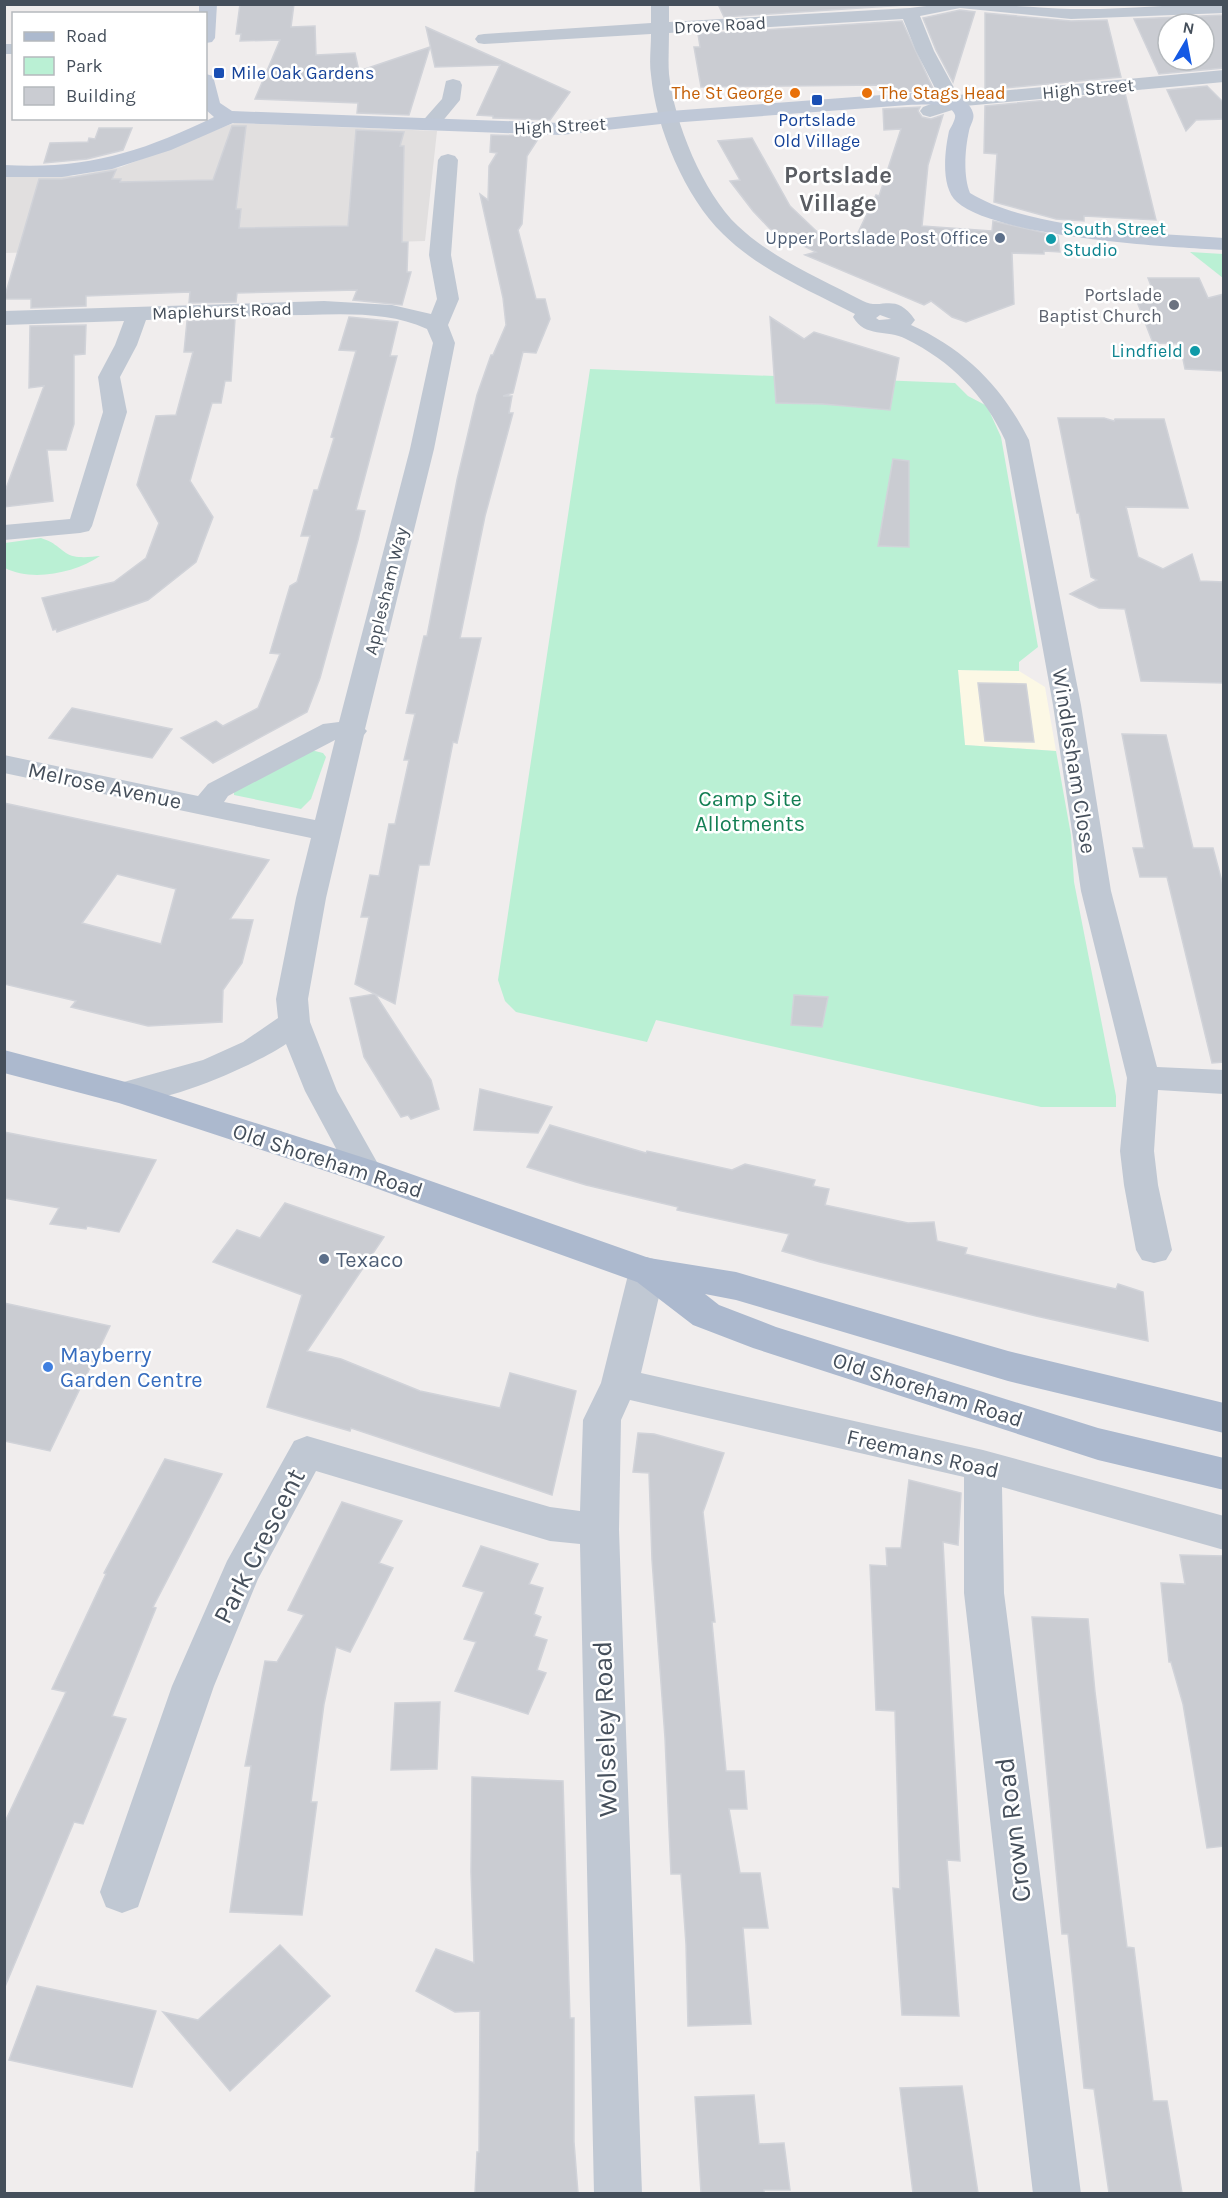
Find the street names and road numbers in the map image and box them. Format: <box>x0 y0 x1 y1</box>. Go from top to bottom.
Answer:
street label: Drove Road <box>673 12 767 38</box>
street label: High Street <box>1041 74 1135 104</box>
street label: High Street <box>513 113 607 139</box>
street label: Maplehurst Road <box>152 298 292 324</box>
street label: Applesham Way <box>360 524 413 657</box>
street label: Windlesham Close <box>1047 667 1102 856</box>
street label: Melrose Avenue <box>26 757 184 815</box>
street label: Old Shoreham Road <box>229 1118 426 1204</box>
street label: Old Shoreham Road <box>829 1347 1026 1433</box>
street label: Freemans Road <box>844 1424 1001 1484</box>
street label: Park Crescent <box>206 1463 312 1629</box>
street label: Wolseley Road <box>586 1640 624 1818</box>
street label: Crown Road <box>988 1756 1038 1904</box>

